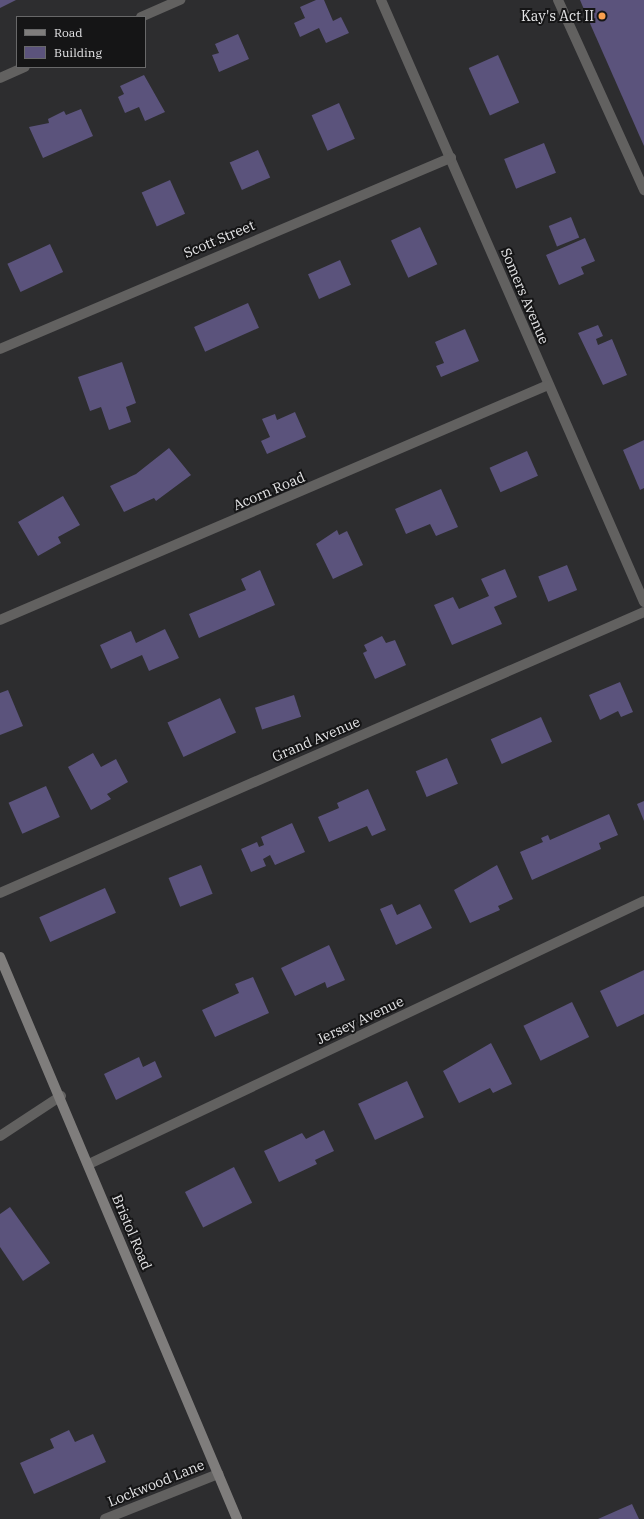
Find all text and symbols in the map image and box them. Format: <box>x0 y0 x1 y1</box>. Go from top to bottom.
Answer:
place label: Kay's Act II <box>521 8 594 24</box>
marker: Kay's Act II <box>597 11 607 21</box>
legend <box>16 16 146 68</box>
text: Road <box>54 25 83 40</box>
text: Building <box>54 45 102 60</box>
street label: Scott Street <box>181 217 257 261</box>
street label: Somers Avenue <box>497 246 553 346</box>
street label: Acorn Road <box>231 468 307 514</box>
street label: Grand Avenue <box>270 713 362 765</box>
street label: Jersey Avenue <box>314 992 406 1048</box>
street label: Bristol Road <box>109 1192 155 1272</box>
street label: Lockwood Lane <box>105 1456 207 1510</box>

